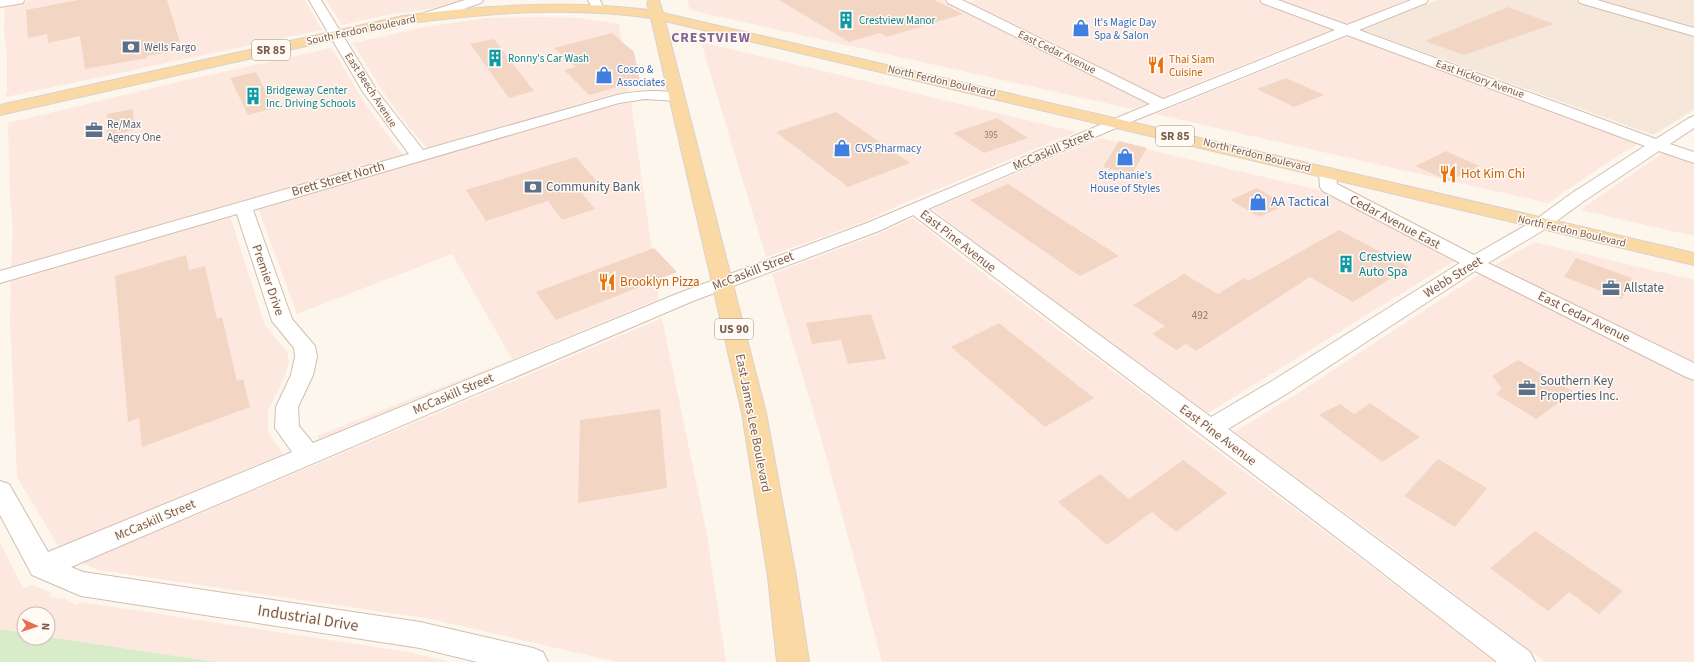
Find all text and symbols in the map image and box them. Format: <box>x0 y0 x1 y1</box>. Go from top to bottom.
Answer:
building icon: Crestview Manor <box>836 10 856 30</box>
street label: South Ferdon Boulevard <box>305 11 417 49</box>
place label: Crestview Manor <box>859 13 936 28</box>
place label: It's Magic Day Spa & Salon <box>1094 15 1156 43</box>
shop icon: It's Magic Day Spa & Salon <box>1071 18 1091 38</box>
street label: East Cedar Avenue <box>1016 27 1099 78</box>
district label: CRESTVIEW <box>671 28 751 48</box>
bank icon: Wells Fargo <box>121 37 141 57</box>
place label: Wells Fargo <box>144 40 196 55</box>
road number: SR 85 <box>252 40 290 60</box>
building icon: Ronny's Car Wash <box>485 48 505 68</box>
street label: East Beech Avenue <box>341 50 401 131</box>
place label: Ronny's Car Wash <box>508 51 589 66</box>
place label: Thai Siam Cuisine <box>1169 52 1215 80</box>
restaurant icon: Thai Siam Cuisine <box>1146 55 1166 75</box>
street label: East Hickory Avenue <box>1434 56 1527 102</box>
street label: North Ferdon Boulevard <box>886 61 998 101</box>
place label: Cosco & Associates <box>617 62 666 90</box>
shop icon: Cosco & Associates <box>594 65 614 85</box>
place label: Bridgeway Center Inc. Driving Schools <box>266 83 356 111</box>
building icon: Bridgeway Center Inc. Driving Schools <box>243 86 263 106</box>
place label: Re/Max Agency One <box>107 117 162 145</box>
office icon: Re/Max Agency One <box>84 120 104 140</box>
street label: McCaskill Street <box>1010 125 1097 175</box>
road number: SR 85 <box>1156 126 1194 146</box>
house number: 395 <box>984 129 998 142</box>
street label: North Ferdon Boulevard <box>1202 134 1312 176</box>
shop icon: CVS Pharmacy <box>832 138 852 158</box>
place label: CVS Pharmacy <box>855 141 921 156</box>
shop icon: Stephanie's House of Styles <box>1115 147 1135 167</box>
street label: Brett Street North <box>289 157 387 201</box>
restaurant icon: Hot Kim Chi <box>1438 164 1458 184</box>
place label: Hot Kim Chi <box>1461 165 1525 183</box>
place label: Stephanie's House of Styles <box>1090 168 1160 196</box>
bank icon: Community Bank <box>523 177 543 197</box>
place label: Community Bank <box>546 178 641 196</box>
street label: Cedar Avenue East <box>1346 190 1444 254</box>
shop icon: AA Tactical <box>1248 192 1268 212</box>
place label: AA Tactical <box>1271 193 1329 211</box>
street label: East Pine Avenue <box>916 205 1000 277</box>
street label: North Ferdon Boulevard <box>1516 211 1628 251</box>
street label: Premier Drive <box>247 242 289 318</box>
street label: McCaskill Street <box>710 247 797 295</box>
place label: Crestview Auto Spa <box>1359 248 1413 281</box>
street label: Webb Street <box>1420 252 1486 302</box>
building icon: Crestview Auto Spa <box>1336 254 1356 274</box>
restaurant icon: Brooklyn Pizza <box>597 272 617 292</box>
place label: Brooklyn Pizza <box>620 273 700 291</box>
office icon: Allstate <box>1601 278 1621 298</box>
place label: Allstate <box>1624 279 1664 297</box>
street label: East Cedar Avenue <box>1535 287 1633 347</box>
house number: 492 <box>1192 308 1208 323</box>
road number: US 90 <box>715 319 753 339</box>
street label: East James Lee Boulevard <box>731 352 775 494</box>
street label: McCaskill Street <box>410 369 497 419</box>
place label: Southern Key Properties Inc. <box>1540 372 1619 405</box>
office icon: Southern Key Properties Inc. <box>1517 378 1537 398</box>
street label: East Pine Avenue <box>1176 400 1260 470</box>
street label: McCaskill Street <box>112 495 199 545</box>
street label: Industrial Drive <box>256 599 360 637</box>
north arrow <box>16 606 56 646</box>
text: N <box>38 622 53 631</box>

